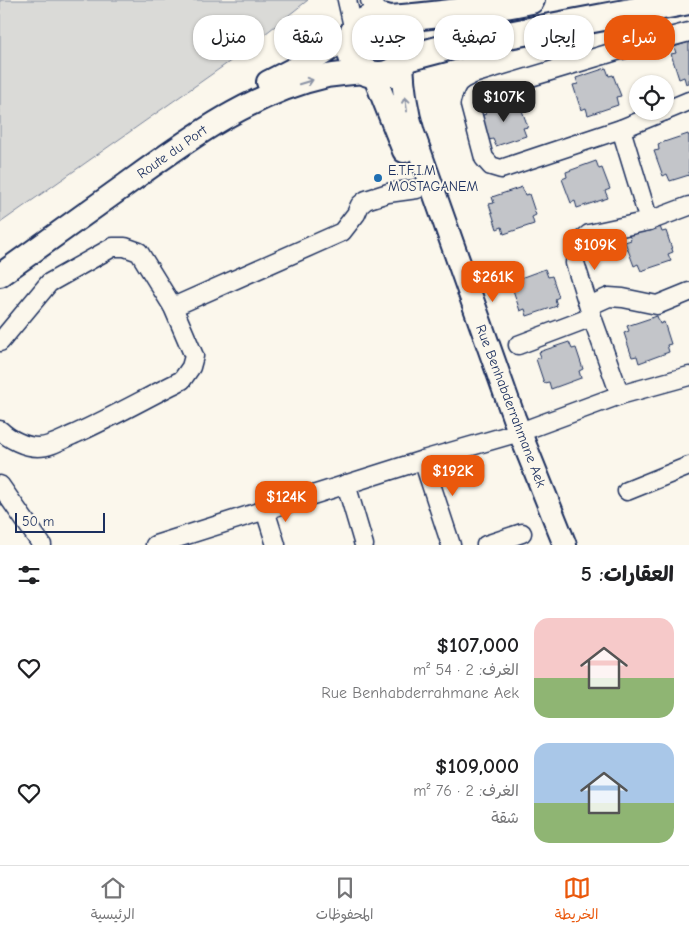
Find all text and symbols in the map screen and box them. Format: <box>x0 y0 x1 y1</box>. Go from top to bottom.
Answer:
chip: منزل <box>193 15 264 60</box>
chip: شقة <box>274 15 342 60</box>
chip: جديد <box>352 15 424 60</box>
chip: تصفية <box>434 15 514 60</box>
chip: إيجار <box>524 15 594 60</box>
chip: شراء <box>604 15 675 60</box>
map controls <box>629 75 674 120</box>
button: locate <box>629 75 674 120</box>
one-way arrow <box>298 77 314 87</box>
pin: $107K <box>469 80 539 123</box>
text: $107K <box>483 88 525 106</box>
one-way arrow <box>401 97 411 113</box>
street label: Route du Port <box>134 121 211 182</box>
place label: E.T.F.I.M MOSTAGANEM <box>388 162 478 195</box>
marker: E.T.F.I.M MOSTAGANEM <box>372 172 384 184</box>
pin: $109K <box>560 228 630 271</box>
text: $109K <box>574 236 616 254</box>
pin: $261K <box>458 260 528 303</box>
text: $261K <box>472 268 514 286</box>
street label: Rue Benhabderrahmane Aek <box>472 322 550 490</box>
pin: $192K <box>418 454 488 497</box>
text: $192K <box>432 462 474 480</box>
pin: $124K <box>251 480 321 523</box>
text: $124K <box>266 488 306 506</box>
scale bar <box>15 510 105 533</box>
text: 50 m <box>22 513 54 530</box>
icon: filters <box>15 561 43 589</box>
text: العقارات: 5 <box>581 562 674 586</box>
text: $107,000 <box>437 633 519 657</box>
icon: home <box>574 638 634 698</box>
icon: heart <box>15 654 43 682</box>
text: الغرف: 2 · 54 m² <box>413 661 519 679</box>
text: Rue Benhabderrahmane Aek <box>321 684 519 702</box>
text: $109,000 <box>435 754 519 778</box>
icon: home <box>574 763 634 823</box>
icon: heart <box>15 779 43 807</box>
text: الغرف: 2 · 76 m² <box>413 782 519 800</box>
text: شقة <box>491 809 519 827</box>
tab: الرئيسية <box>91 874 135 927</box>
tab: المحفوظات <box>316 874 373 927</box>
tab: الخريطة <box>555 874 598 927</box>

